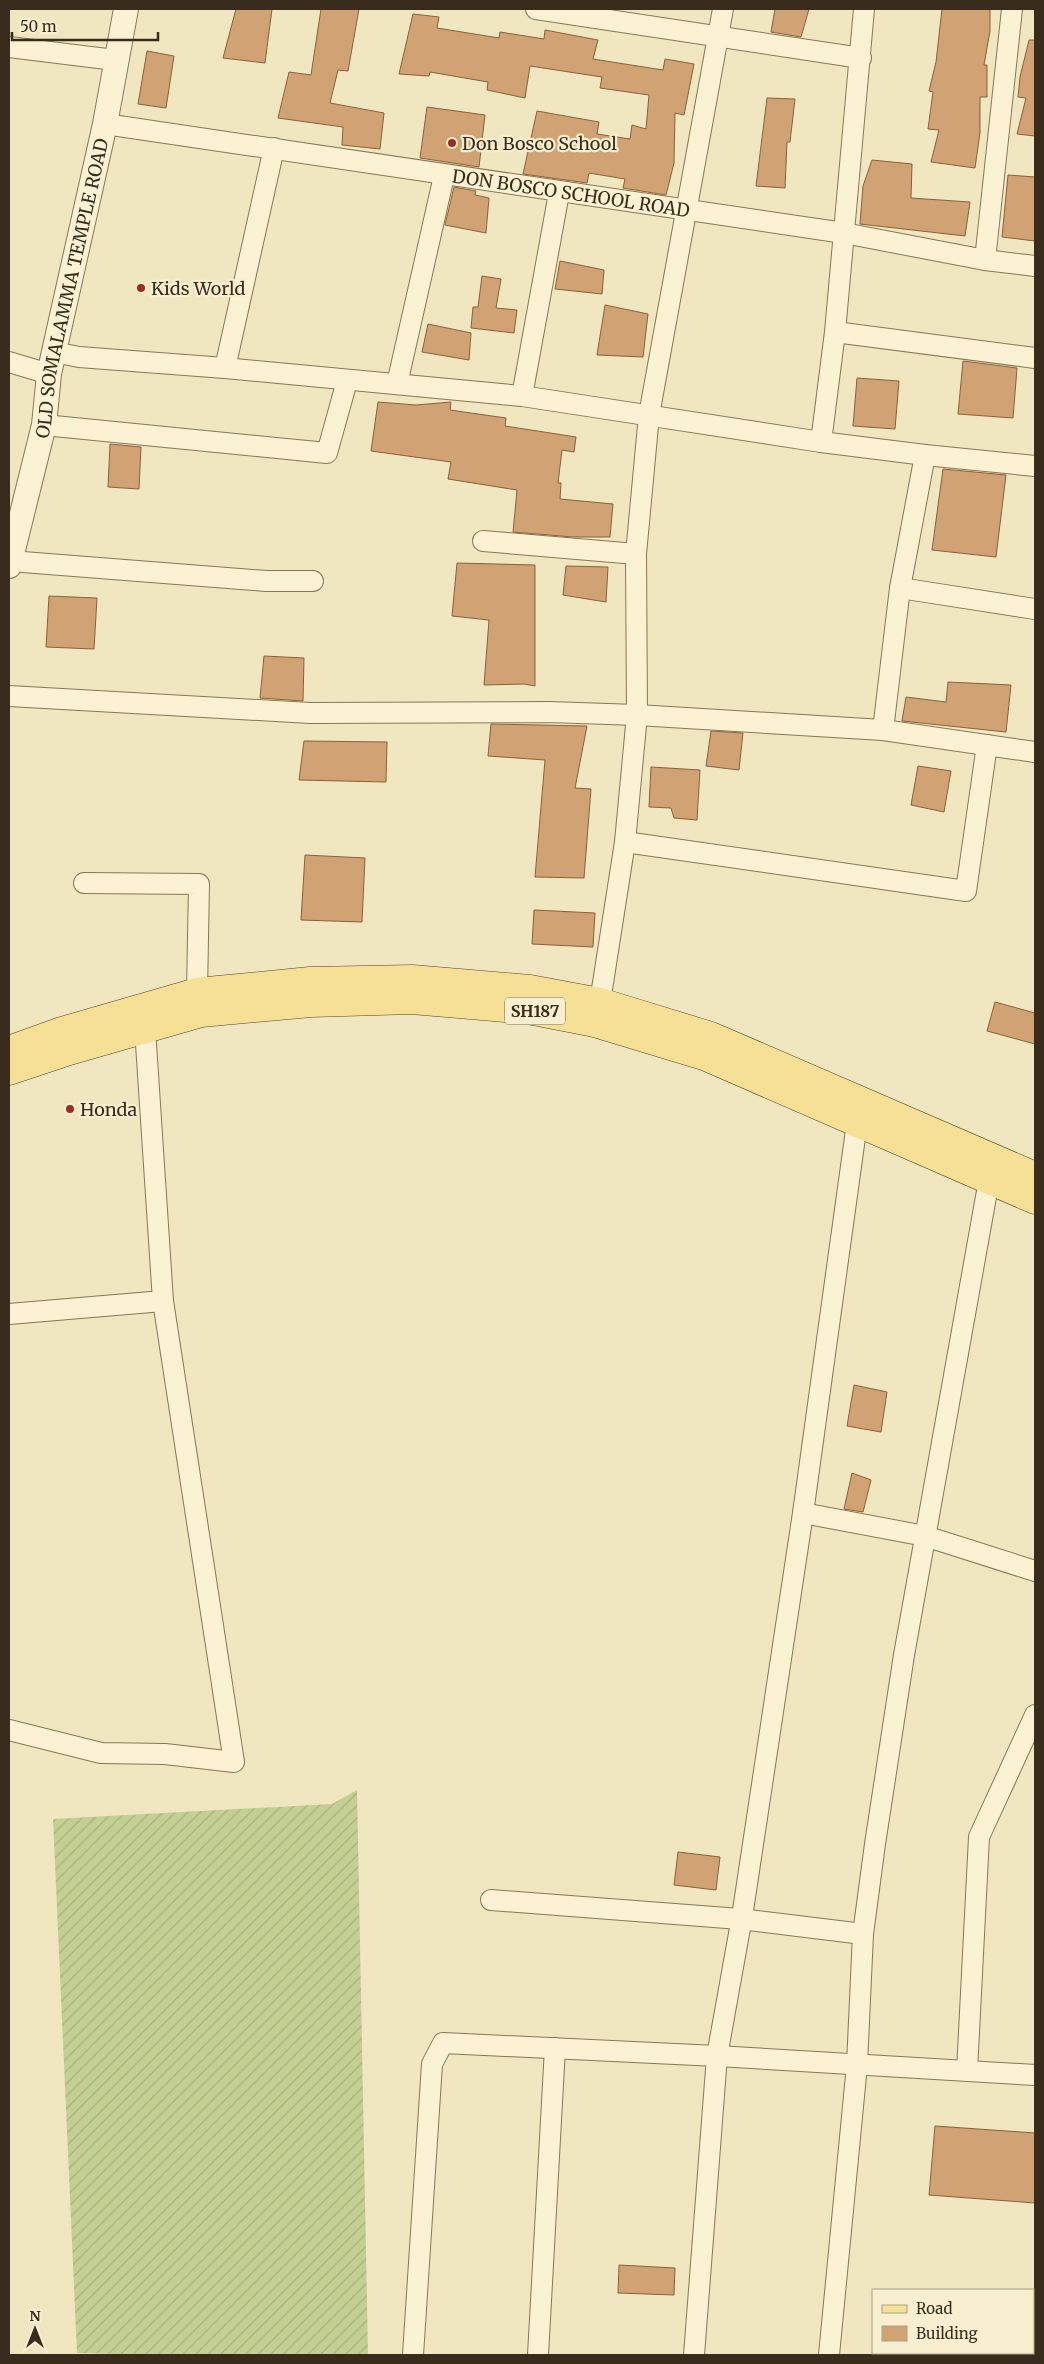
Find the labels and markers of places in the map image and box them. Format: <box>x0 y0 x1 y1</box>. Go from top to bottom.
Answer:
place label: Don Bosco School <box>462 132 617 155</box>
marker: Don Bosco School <box>446 137 458 149</box>
place label: Kids World <box>151 277 245 300</box>
marker: Kids World <box>135 282 147 294</box>
place label: Honda <box>80 1098 138 1121</box>
marker: Honda <box>64 1103 76 1115</box>

